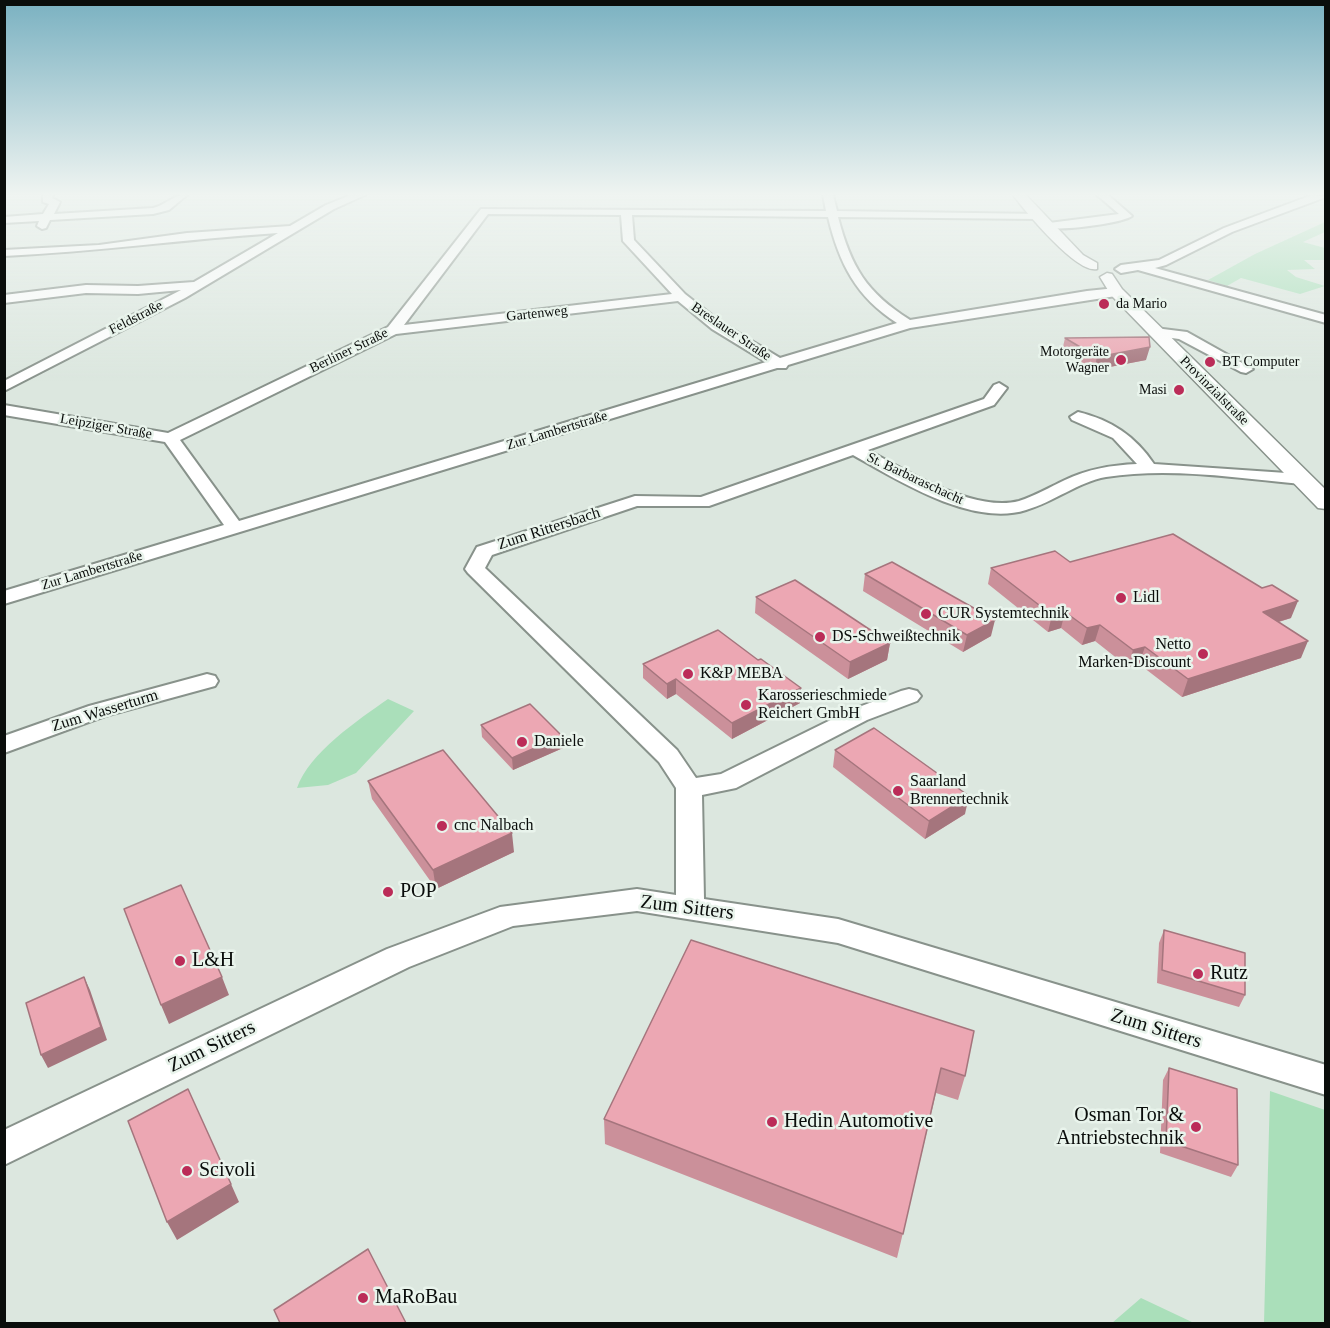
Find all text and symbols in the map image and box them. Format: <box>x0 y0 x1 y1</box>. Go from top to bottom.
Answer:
place label: da Mario <box>1116 296 1167 312</box>
street label: Feldstraße <box>106 297 166 339</box>
marker: da Mario <box>1097 297 1111 311</box>
street label: Breslauer Straße <box>688 299 774 365</box>
street label: Gartenweg <box>506 302 568 326</box>
street label: Berliner Straße <box>307 325 391 377</box>
place label: Motorgeräte Wagner <box>1040 344 1109 376</box>
marker: Motorgeräte Wagner <box>1114 353 1128 367</box>
street label: Provinzialstraße <box>1176 353 1252 429</box>
place label: BT Computer <box>1222 354 1299 370</box>
marker: BT Computer <box>1203 355 1217 369</box>
place label: Masi <box>1139 382 1167 398</box>
marker: Masi <box>1172 383 1186 397</box>
street label: Zur Lambertstraße <box>505 408 609 454</box>
street label: Leipziger Straße <box>59 411 153 443</box>
street label: St. Barbaraschacht <box>864 449 966 509</box>
street label: Zum Rittersbach <box>495 503 603 555</box>
street label: Zur Lambertstraße <box>40 548 144 594</box>
place label: Lidl <box>1133 588 1160 608</box>
marker: Lidl <box>1114 591 1128 605</box>
place label: CUR Systemtechnik <box>938 604 1069 624</box>
marker: CUR Systemtechnik <box>919 607 933 621</box>
place label: DS-Schweißtechnik <box>832 627 960 647</box>
marker: DS-Schweißtechnik <box>813 630 827 644</box>
place label: Netto Marken-Discount <box>1078 635 1191 673</box>
marker: Netto Marken-Discount <box>1196 647 1210 661</box>
place label: K&P MEBA <box>700 664 783 684</box>
marker: K&P MEBA <box>681 667 695 681</box>
street label: Zum Wasserturm <box>49 686 161 736</box>
place label: Karosserieschmiede Reichert GmbH <box>758 686 887 724</box>
marker: Karosserieschmiede Reichert GmbH <box>739 698 753 712</box>
place label: Daniele <box>534 732 584 752</box>
marker: Daniele <box>515 735 529 749</box>
place label: Saarland Brennertechnik <box>910 772 1009 810</box>
marker: Saarland Brennertechnik <box>891 784 905 798</box>
place label: cnc Nalbach <box>454 816 534 836</box>
marker: cnc Nalbach <box>435 819 449 833</box>
place label: POP <box>400 880 437 904</box>
marker: POP <box>381 885 395 899</box>
street label: Zum Sitters <box>639 890 735 926</box>
place label: L&H <box>192 949 234 973</box>
marker: L&H <box>173 954 187 968</box>
place label: Rutz <box>1210 962 1248 986</box>
marker: Rutz <box>1191 967 1205 981</box>
street label: Zum Sitters <box>1108 1004 1204 1054</box>
street label: Zum Sitters <box>165 1016 259 1078</box>
place label: Osman Tor & Antriebstechnik <box>1056 1104 1184 1151</box>
place label: Hedin Automotive <box>784 1110 933 1134</box>
marker: Hedin Automotive <box>765 1115 779 1129</box>
marker: Osman Tor & Antriebstechnik <box>1189 1120 1203 1134</box>
place label: Scivoli <box>199 1159 256 1183</box>
marker: Scivoli <box>180 1164 194 1178</box>
place label: MaRoBau <box>375 1286 457 1310</box>
marker: MaRoBau <box>356 1291 370 1305</box>

